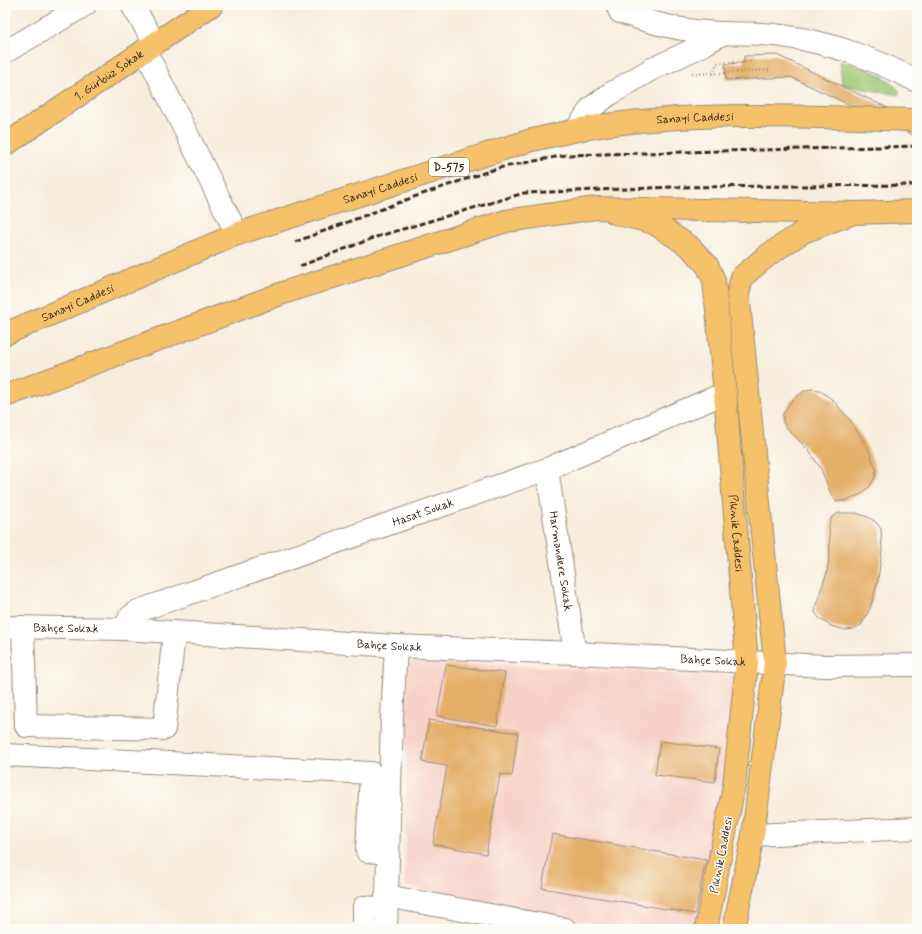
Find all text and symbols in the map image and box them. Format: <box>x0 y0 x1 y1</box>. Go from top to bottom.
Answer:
street label: 1. Gürbüz Sokak <box>71 47 147 105</box>
street label: Sanayi Caddesi <box>656 109 734 129</box>
road number: D-575 <box>429 158 469 176</box>
street label: Sanayi Caddesi <box>341 170 420 209</box>
street label: Sanayi Caddesi <box>39 281 117 326</box>
street label: Piknik Caddesi <box>724 494 747 573</box>
street label: Hasat Sokak <box>390 495 456 531</box>
street label: Harmandere Sokak <box>544 510 576 612</box>
street label: Bahçe Sokak <box>33 620 99 638</box>
street label: Bahçe Sokak <box>356 637 423 656</box>
street label: Bahçe Sokak <box>680 651 746 671</box>
street label: Piknik Caddesi <box>707 815 737 895</box>

